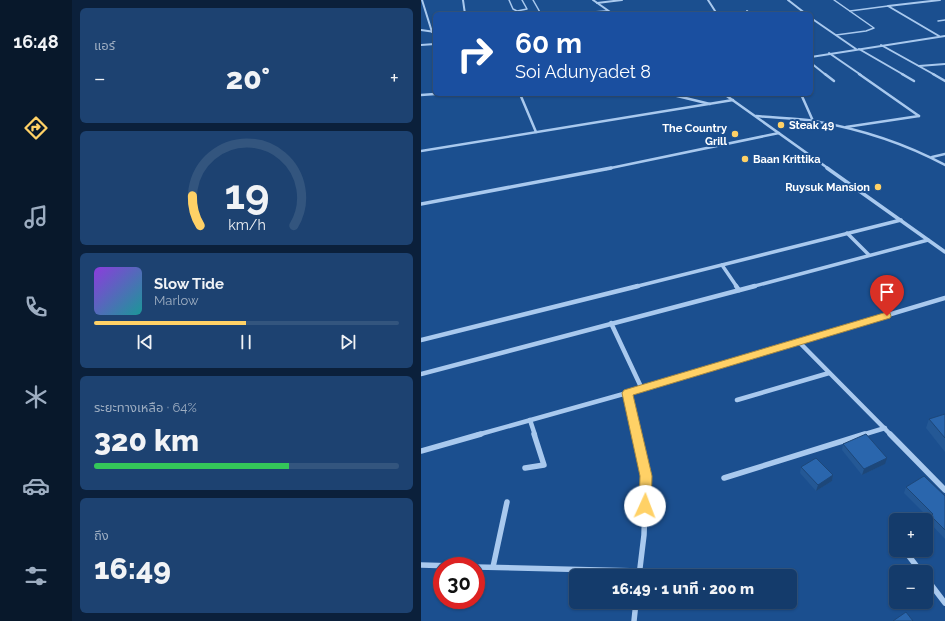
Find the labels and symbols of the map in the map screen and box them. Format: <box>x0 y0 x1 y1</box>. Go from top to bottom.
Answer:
place label: Steak 49 <box>789 119 835 132</box>
marker: Steak 49 <box>776 120 786 130</box>
place label: The Country Grill <box>662 122 728 148</box>
marker: The Country Grill <box>730 129 740 139</box>
place label: Baan Krittika <box>753 153 820 166</box>
marker: Baan Krittika <box>740 154 750 164</box>
place label: Ruysuk Mansion <box>785 181 870 194</box>
marker: Ruysuk Mansion <box>873 182 883 192</box>
pin <box>870 275 904 316</box>
position arrow <box>624 485 666 527</box>
speed limit sign: 30 <box>433 557 485 609</box>

